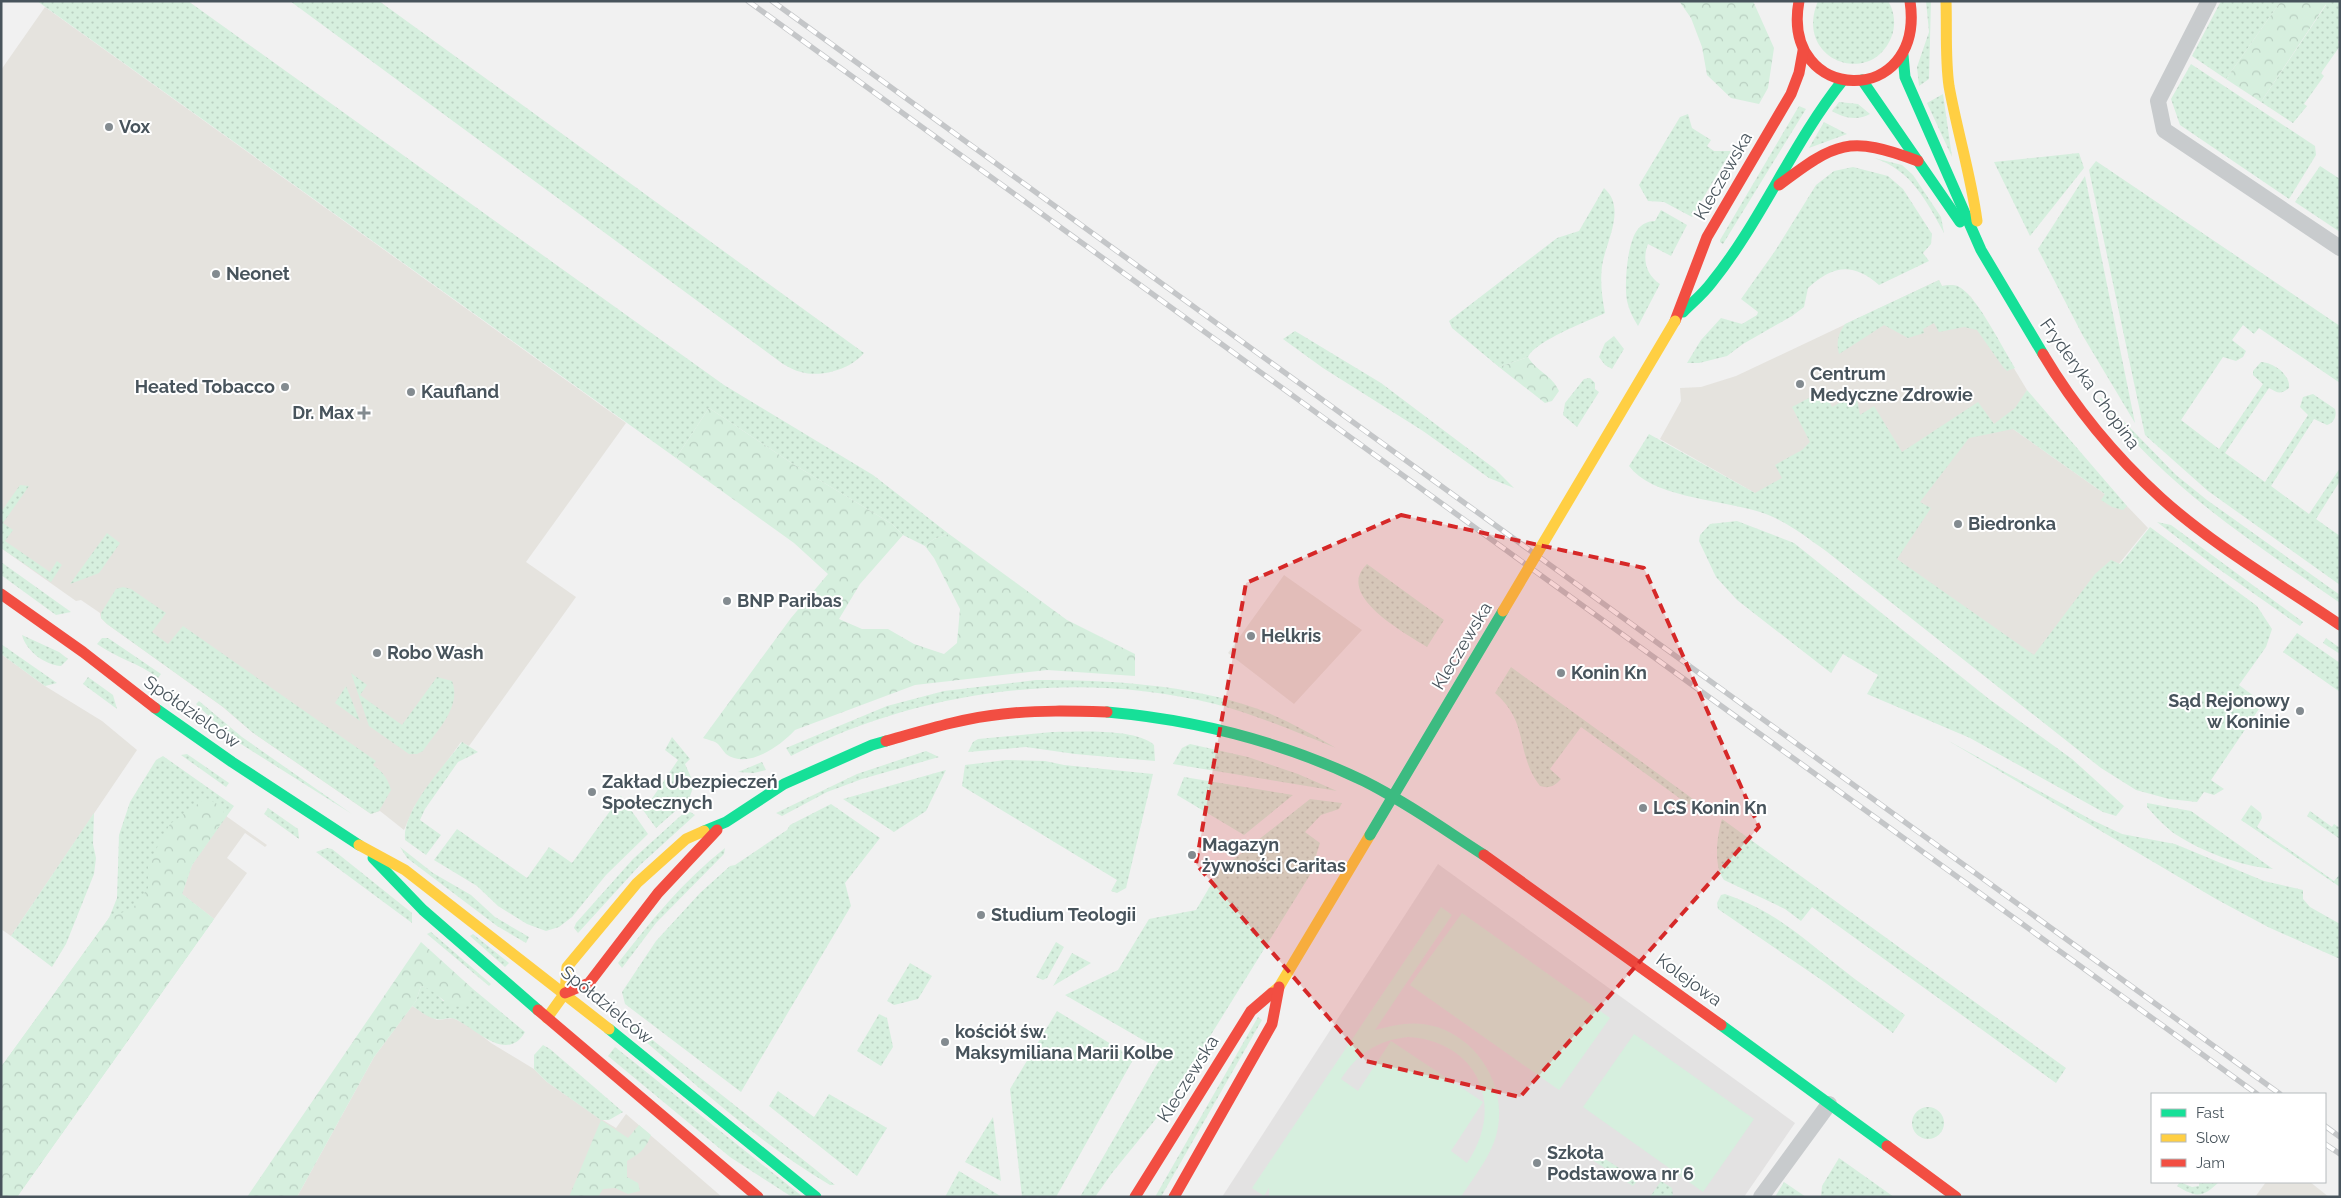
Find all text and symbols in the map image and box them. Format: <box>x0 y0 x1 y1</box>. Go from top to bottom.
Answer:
place label: Vox <box>119 116 150 137</box>
marker: Vox <box>103 121 115 133</box>
street label: Kleczewska <box>1689 128 1756 224</box>
place label: Neonet <box>226 263 290 284</box>
marker: Neonet <box>210 268 222 280</box>
street label: Fryderyka Chopina <box>2036 314 2145 453</box>
place label: Centrum Medyczne Zdrowie <box>1810 363 1973 405</box>
place label: Heated Tobacco <box>135 376 275 397</box>
marker: Centrum Medyczne Zdrowie <box>1794 378 1806 390</box>
marker: Heated Tobacco <box>279 381 291 393</box>
place label: Kaufland <box>421 381 499 402</box>
marker: Kaufland <box>405 386 417 398</box>
place label: Dr. Max <box>292 402 354 423</box>
marker: Dr. Max <box>358 407 370 419</box>
place label: Biedronka <box>1968 513 2056 534</box>
marker: Biedronka <box>1952 518 1964 530</box>
place label: BNP Paribas <box>737 590 842 611</box>
marker: BNP Paribas <box>721 595 733 607</box>
street label: Kleczewska <box>1427 598 1496 693</box>
place label: Helkris <box>1261 625 1321 646</box>
marker: Helkris <box>1245 630 1257 642</box>
place label: Robo Wash <box>387 642 484 663</box>
marker: Robo Wash <box>371 647 383 659</box>
place label: Konin Kn <box>1571 662 1647 683</box>
marker: Konin Kn <box>1555 667 1567 679</box>
street label: Spółdzielców <box>140 671 245 753</box>
place label: Sąd Rejonowy w Koninie <box>2168 690 2290 732</box>
marker: Sąd Rejonowy w Koninie <box>2294 705 2306 717</box>
place label: Zakład Ubezpieczeń Społecznych <box>602 771 778 813</box>
marker: Zakład Ubezpieczeń Społecznych <box>586 786 598 798</box>
place label: LCS Konin Kn <box>1653 797 1767 818</box>
marker: LCS Konin Kn <box>1637 802 1649 814</box>
place label: Magazyn żywności Caritas <box>1202 834 1346 876</box>
marker: Magazyn żywności Caritas <box>1186 849 1198 861</box>
place label: Studium Teologii <box>991 904 1136 925</box>
marker: Studium Teologii <box>975 909 987 921</box>
street label: Kolejowa <box>1652 949 1726 1010</box>
street label: Spółdzielców <box>557 961 658 1048</box>
place label: kościół św. Maksymiliana Marii Kolbe <box>955 1021 1174 1063</box>
street label: Kleczewska <box>1153 1031 1223 1126</box>
marker: kościół św. Maksymiliana Marii Kolbe <box>939 1036 951 1048</box>
legend <box>2151 1093 2326 1183</box>
text: Fast <box>2196 1104 2224 1122</box>
text: Slow <box>2196 1129 2230 1147</box>
place label: Szkoła Podstawowa nr 6 <box>1547 1142 1694 1184</box>
text: Jam <box>2196 1154 2225 1172</box>
marker: Szkoła Podstawowa nr 6 <box>1531 1157 1543 1169</box>

